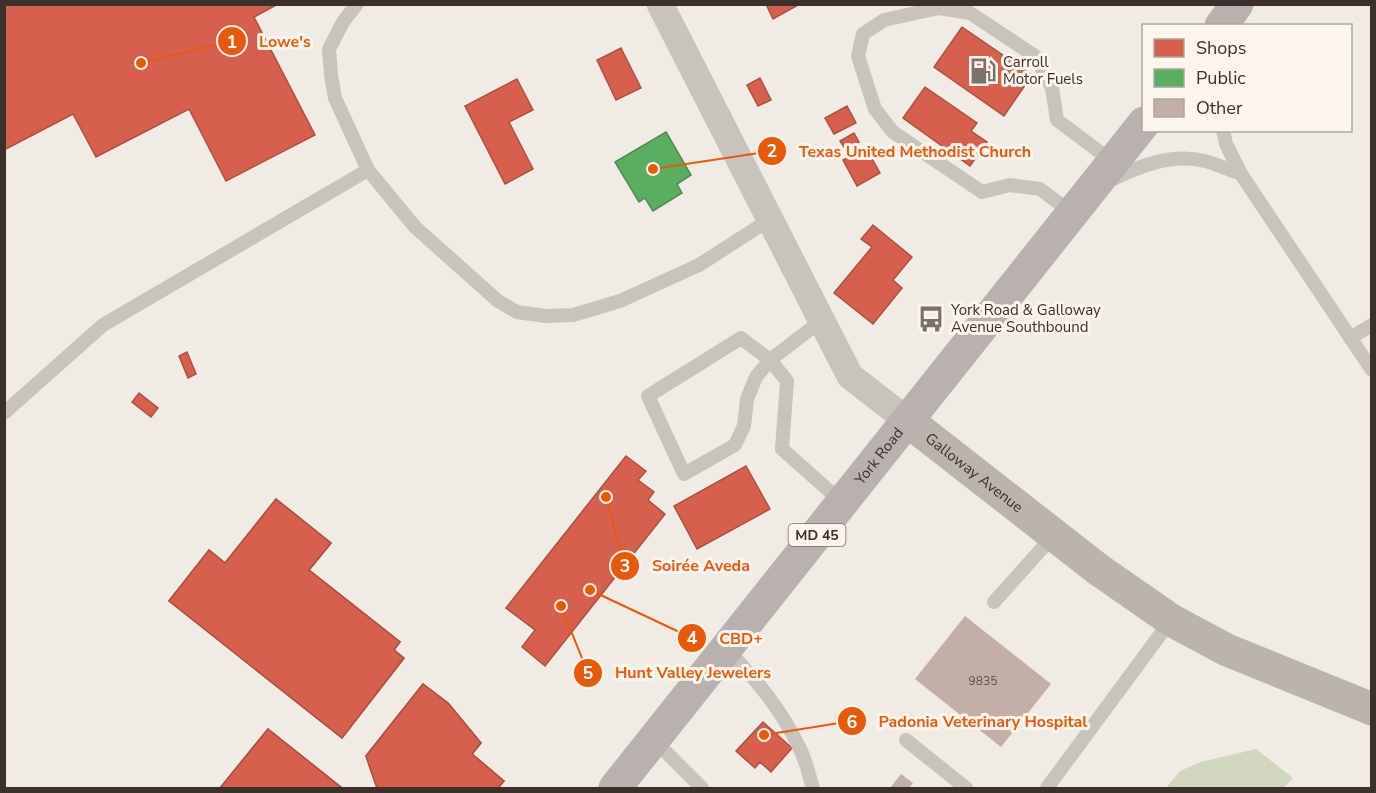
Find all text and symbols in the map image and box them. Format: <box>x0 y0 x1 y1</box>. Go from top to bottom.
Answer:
callout: Lowe's <box>217 24 323 58</box>
legend <box>1142 24 1352 132</box>
text: 1 <box>227 30 237 54</box>
text: Lowe's <box>259 31 311 53</box>
text: Shops <box>1196 36 1246 60</box>
place label: Carroll Motor Fuels <box>1003 52 1083 89</box>
fuel station icon: Carroll Motor Fuels <box>968 56 998 86</box>
text: Public <box>1196 66 1246 90</box>
text: Other <box>1196 96 1243 120</box>
callout: Texas United Methodist Church <box>757 134 1043 168</box>
text: 2 <box>767 139 777 163</box>
text: Texas United Methodist Church <box>799 141 1031 163</box>
place label: York Road & Galloway Avenue Southbound <box>950 300 1101 337</box>
bus stop icon: York Road & Galloway Avenue Southbound <box>916 304 946 334</box>
street label: York Road <box>849 423 908 490</box>
street label: Galloway Avenue <box>921 428 1027 517</box>
road number: MD 45 <box>788 524 846 546</box>
callout: Soirée Aveda <box>610 549 762 583</box>
text: 3 <box>620 554 630 578</box>
text: Soirée Aveda <box>652 555 750 577</box>
callout: CBD+ <box>677 621 775 655</box>
text: 4 <box>687 626 698 650</box>
text: CBD+ <box>719 628 763 650</box>
callout: Hunt Valley Jewelers <box>573 656 783 690</box>
text: 5 <box>583 661 594 685</box>
text: Hunt Valley Jewelers <box>615 662 771 684</box>
house number: 9835 <box>969 673 997 689</box>
callout: Padonia Veterinary Hospital <box>837 704 1100 738</box>
text: 6 <box>847 710 858 734</box>
text: Padonia Veterinary Hospital <box>879 711 1087 733</box>

